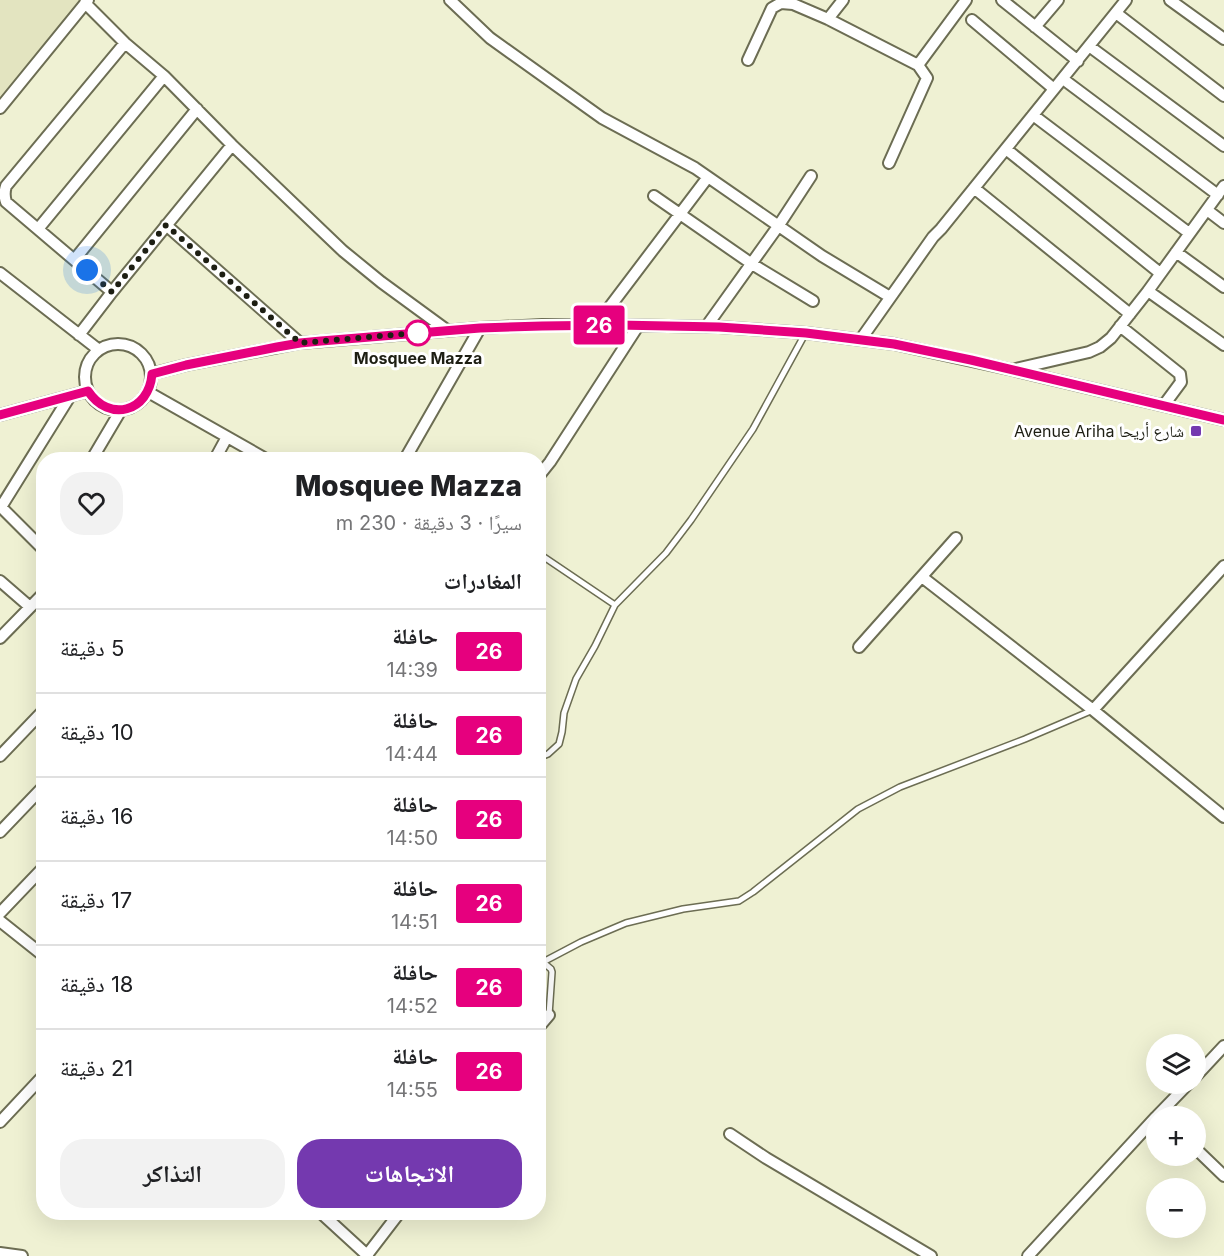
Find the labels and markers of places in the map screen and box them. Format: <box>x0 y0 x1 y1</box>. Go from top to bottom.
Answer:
marker: Mosquee Mazza <box>405 320 431 346</box>
place label: Mosquee Mazza <box>354 348 482 368</box>
place label: Avenue Ariha شارع أريحا <box>1014 421 1184 442</box>
marker: Avenue Ariha شارع أريحا <box>1189 424 1203 438</box>

